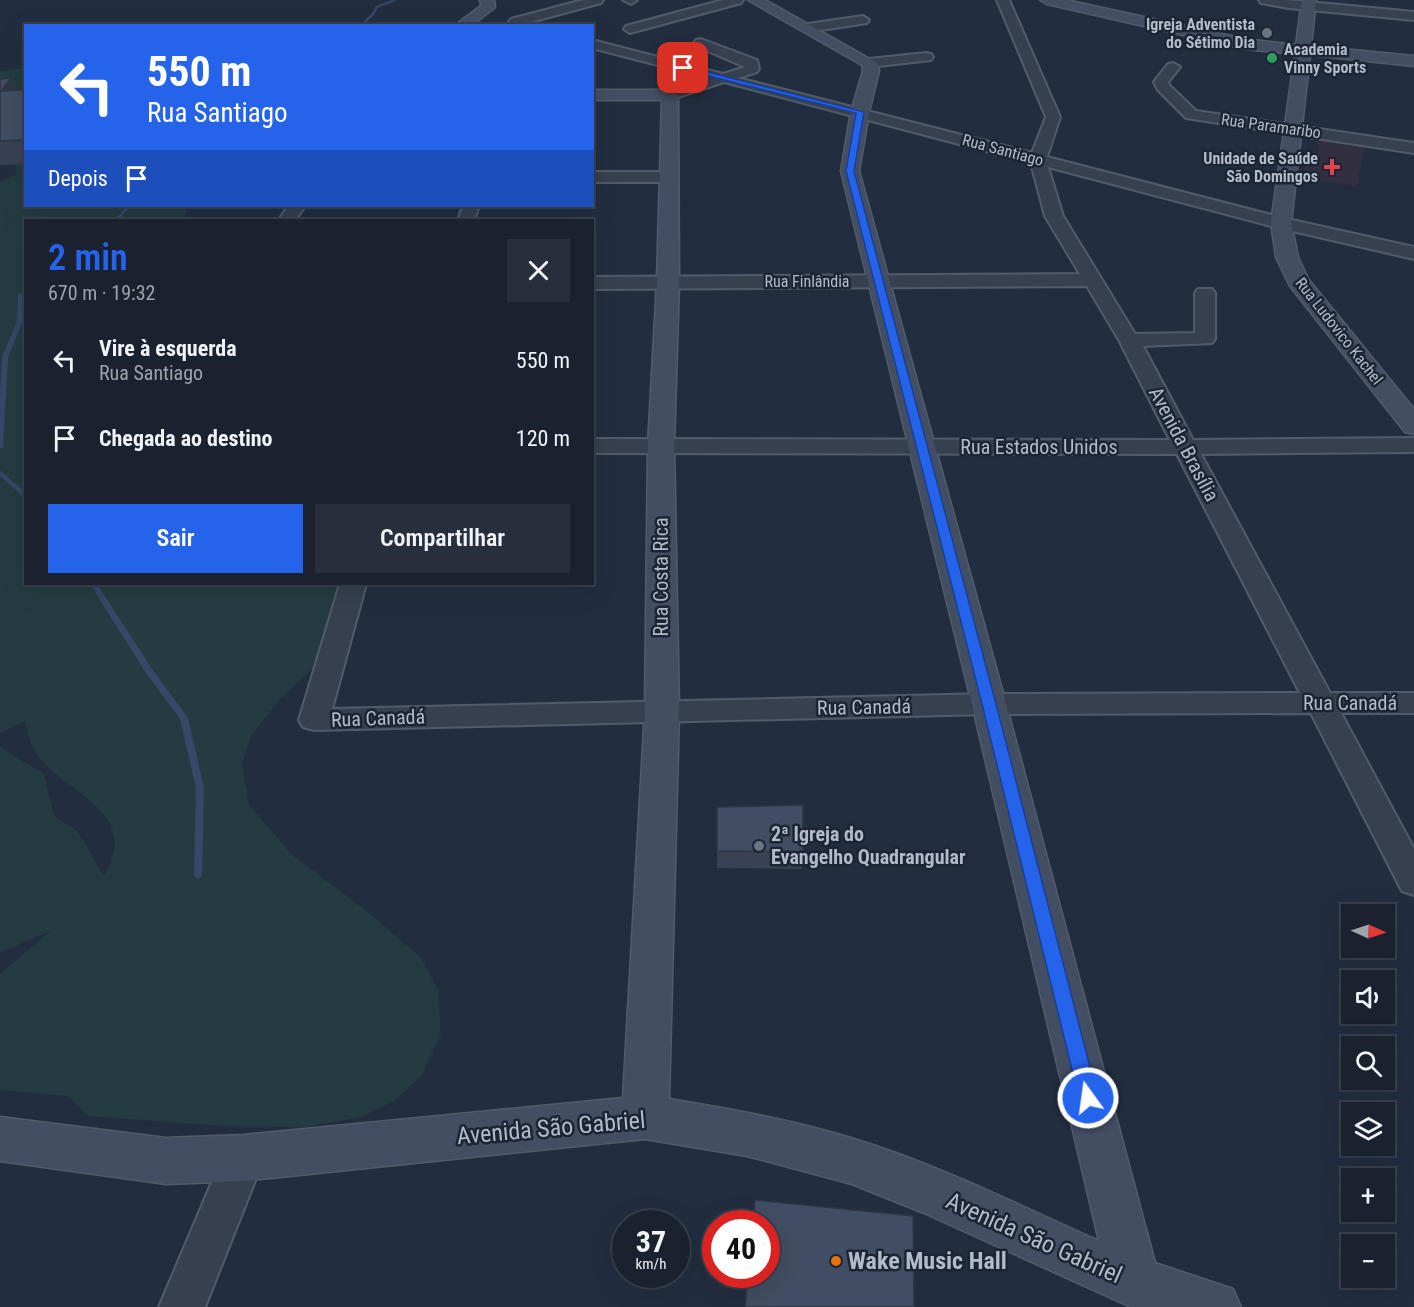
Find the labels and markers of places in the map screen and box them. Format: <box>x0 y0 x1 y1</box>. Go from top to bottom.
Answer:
place label: Igreja Adventista do Sétimo Dia <box>1146 15 1255 52</box>
marker: Igreja Adventista do Sétimo Dia <box>1260 26 1274 40</box>
place label: Academia Vinny Sports <box>1284 40 1366 77</box>
pin <box>657 42 708 93</box>
marker: Academia Vinny Sports <box>1265 51 1279 65</box>
place label: Unidade de Saúde São Domingos <box>1203 149 1318 186</box>
marker: Unidade de Saúde São Domingos <box>1323 158 1341 176</box>
place label: 2ª Igreja do Evangelho Quadrangular <box>771 822 966 869</box>
marker: 2ª Igreja do Evangelho Quadrangular <box>752 839 766 853</box>
place label: Wake Music Hall <box>848 1247 1007 1275</box>
marker: Wake Music Hall <box>829 1254 843 1268</box>

